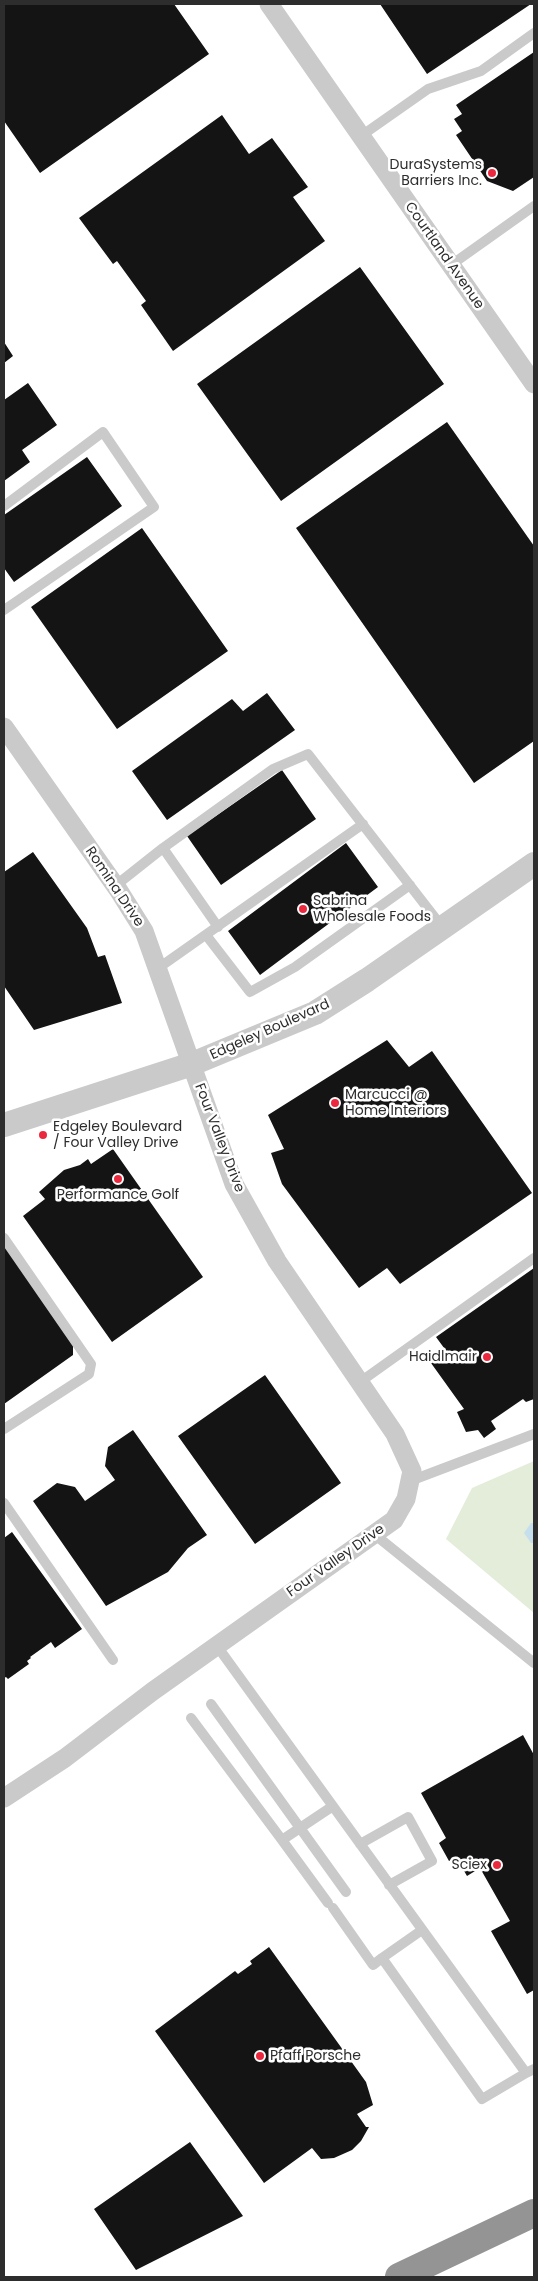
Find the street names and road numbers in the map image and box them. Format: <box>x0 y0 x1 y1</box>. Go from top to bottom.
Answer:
street label: Courtland Avenue <box>401 199 487 313</box>
street label: Romina Drive <box>81 844 147 930</box>
street label: Edgeley Boulevard <box>208 996 332 1064</box>
street label: Four Valley Drive <box>191 1081 247 1195</box>
street label: Four Valley Drive <box>284 1521 388 1601</box>

